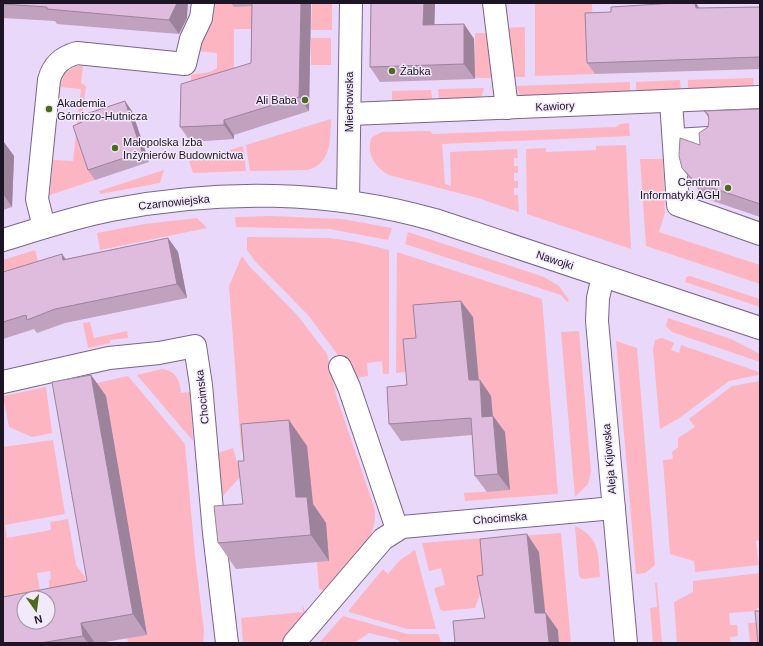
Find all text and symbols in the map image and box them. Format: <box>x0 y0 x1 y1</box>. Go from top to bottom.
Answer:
place label: Żabka <box>400 65 431 77</box>
marker: Żabka <box>387 66 397 76</box>
street label: Miechowska <box>343 71 355 132</box>
place label: Ali Baba <box>256 94 298 106</box>
marker: Ali Baba <box>300 95 310 105</box>
place label: Akademia Górniczo-Hutnicza <box>57 97 148 122</box>
street label: Kawiory <box>535 99 575 113</box>
marker: Akademia Górniczo-Hutnicza <box>44 104 54 114</box>
place label: Małopolska Izba Inżynierów Budownictwa <box>123 136 244 161</box>
marker: Małopolska Izba Inżynierów Budownictwa <box>110 143 120 153</box>
place label: Centrum Informatyki AGH <box>640 176 720 201</box>
marker: Centrum Informatyki AGH <box>723 183 733 193</box>
street label: Czarnowiejska <box>138 192 211 212</box>
street label: Nawojki <box>535 248 575 272</box>
street label: Chocimska <box>193 368 211 425</box>
street label: Aleja Kijowska <box>600 422 618 495</box>
street label: Chocimska <box>472 510 528 526</box>
north arrow <box>16 590 56 630</box>
text: N <box>33 613 44 626</box>

